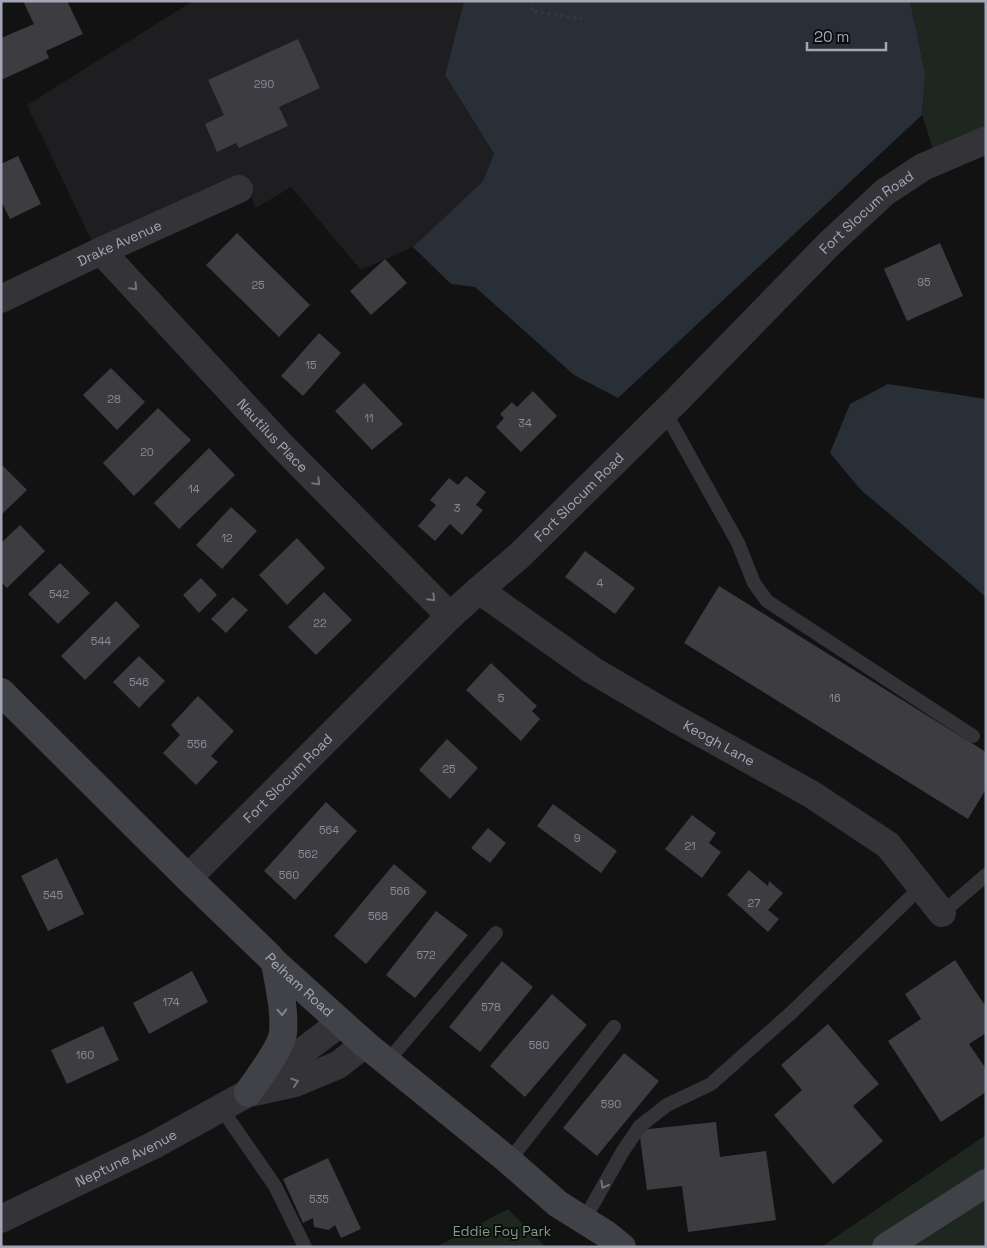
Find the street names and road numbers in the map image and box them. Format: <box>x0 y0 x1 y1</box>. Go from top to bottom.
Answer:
street label: Fort Slocum Road <box>815 167 917 258</box>
street label: Drake Avenue <box>74 216 164 270</box>
street label: Nautilus Place <box>233 395 312 476</box>
street label: Fort Slocum Road <box>530 449 628 545</box>
street label: Keogh Lane <box>680 716 758 770</box>
street label: Fort Slocum Road <box>239 730 336 827</box>
street label: Pelham Road <box>261 949 337 1020</box>
street label: Neptune Avenue <box>72 1125 180 1191</box>

